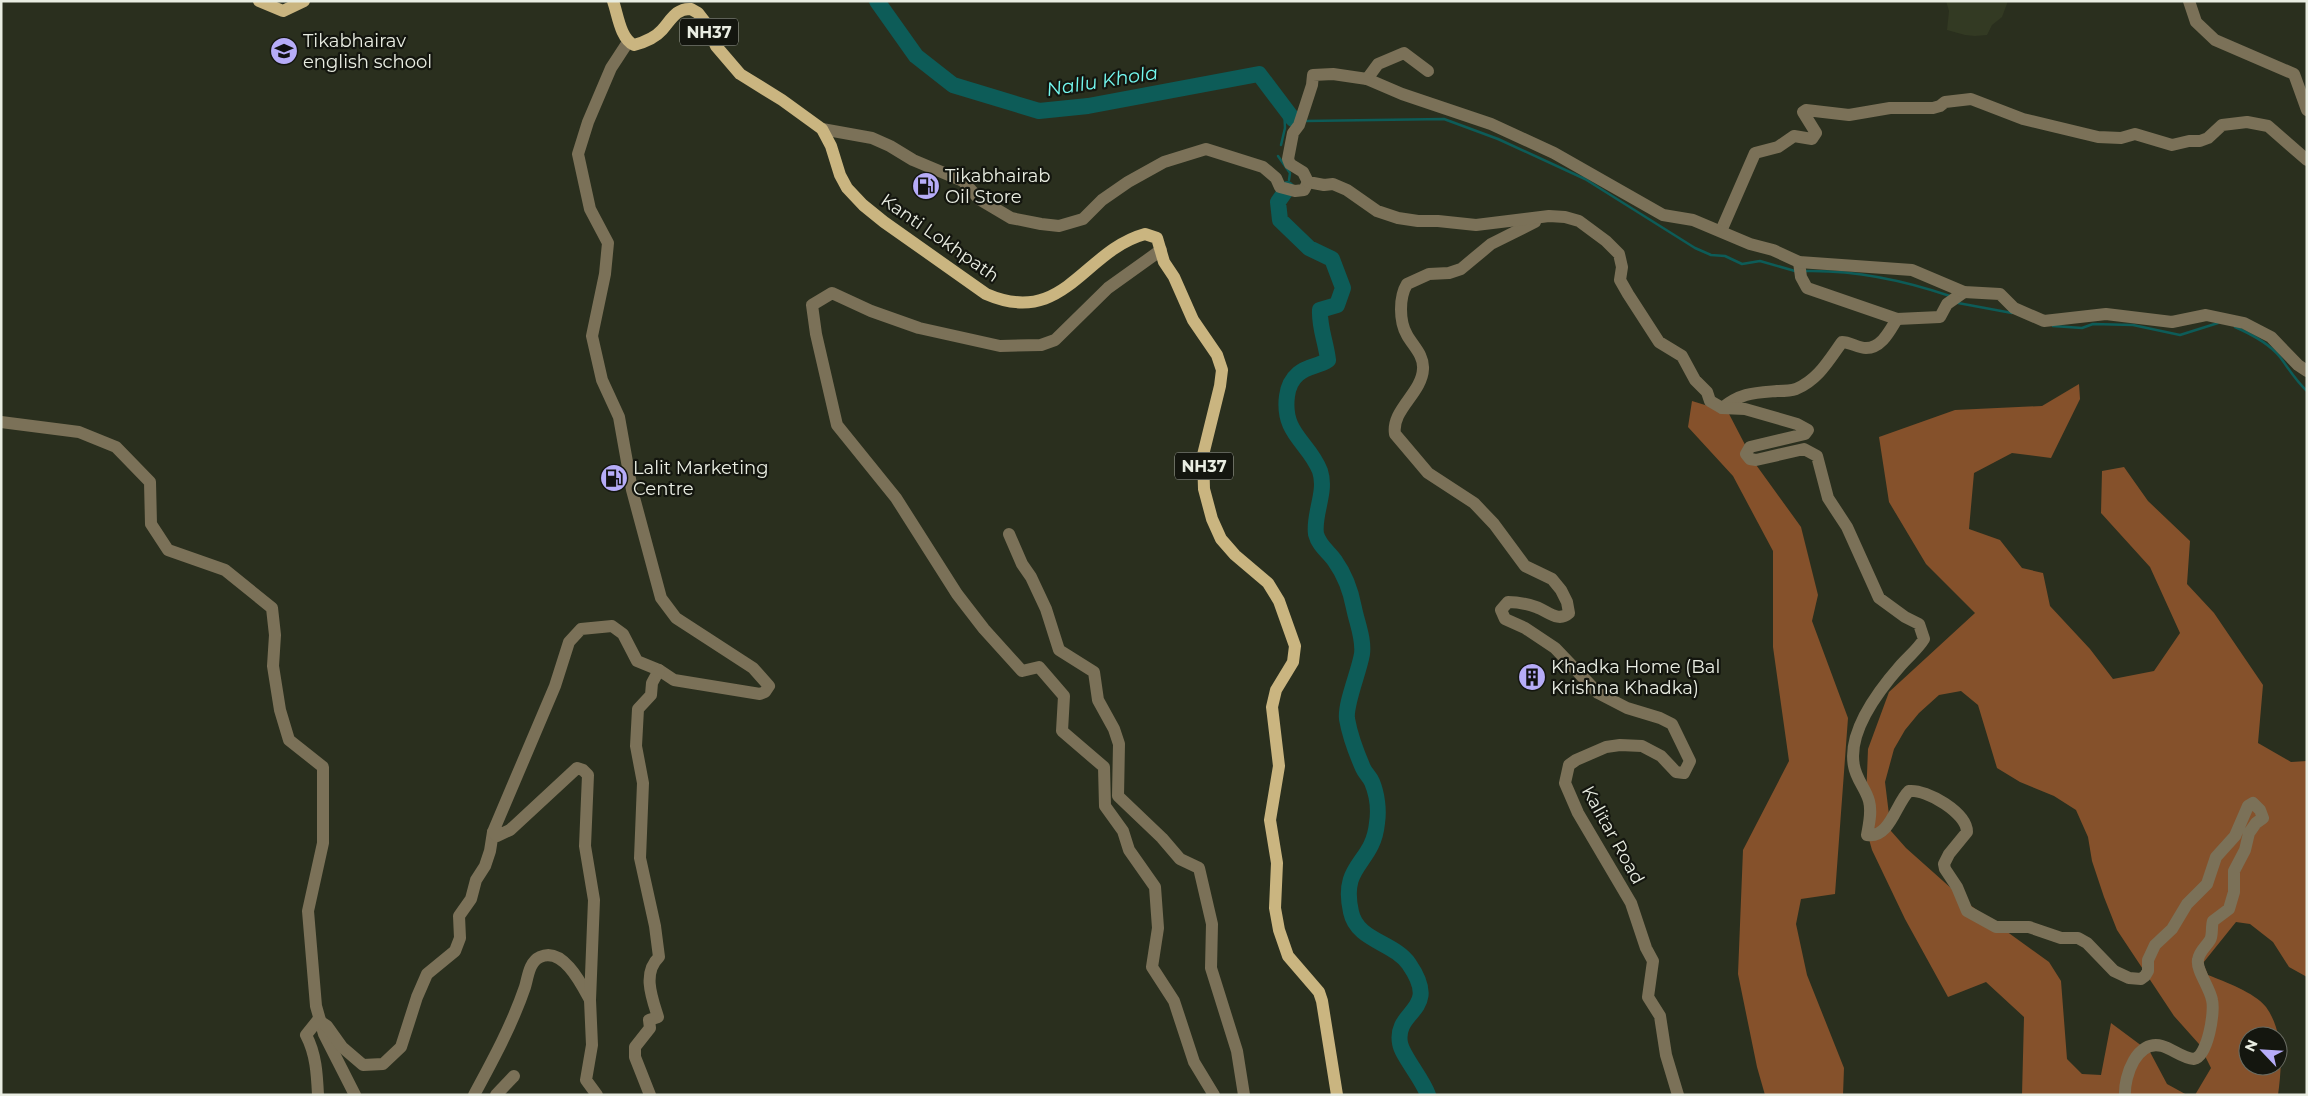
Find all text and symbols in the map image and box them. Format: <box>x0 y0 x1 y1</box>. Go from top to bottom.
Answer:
road number: NH37 <box>680 18 738 46</box>
place label: Tikabhairav english school <box>303 30 432 73</box>
school or university icon: Tikabhairav english school <box>269 36 299 66</box>
water label: Nallu Khola <box>1045 61 1159 101</box>
place label: Tikabhairab Oil Store <box>945 165 1051 208</box>
fuel station icon: Tikabhairab Oil Store <box>911 171 941 201</box>
street label: Kanti Lokhpath <box>877 189 1003 287</box>
road number: NH37 <box>1175 452 1233 480</box>
place label: Lalit Marketing Centre <box>633 457 769 500</box>
fuel station icon: Lalit Marketing Centre <box>599 463 629 493</box>
place label: Khadka Home (Bal Krishna Khadka) <box>1551 656 1720 699</box>
building icon: Khadka Home (Bal Krishna Khadka) <box>1517 662 1547 692</box>
street label: Kalitar Road <box>1577 782 1649 888</box>
north arrow <box>2238 1026 2288 1076</box>
text: N <box>2241 1037 2262 1054</box>

